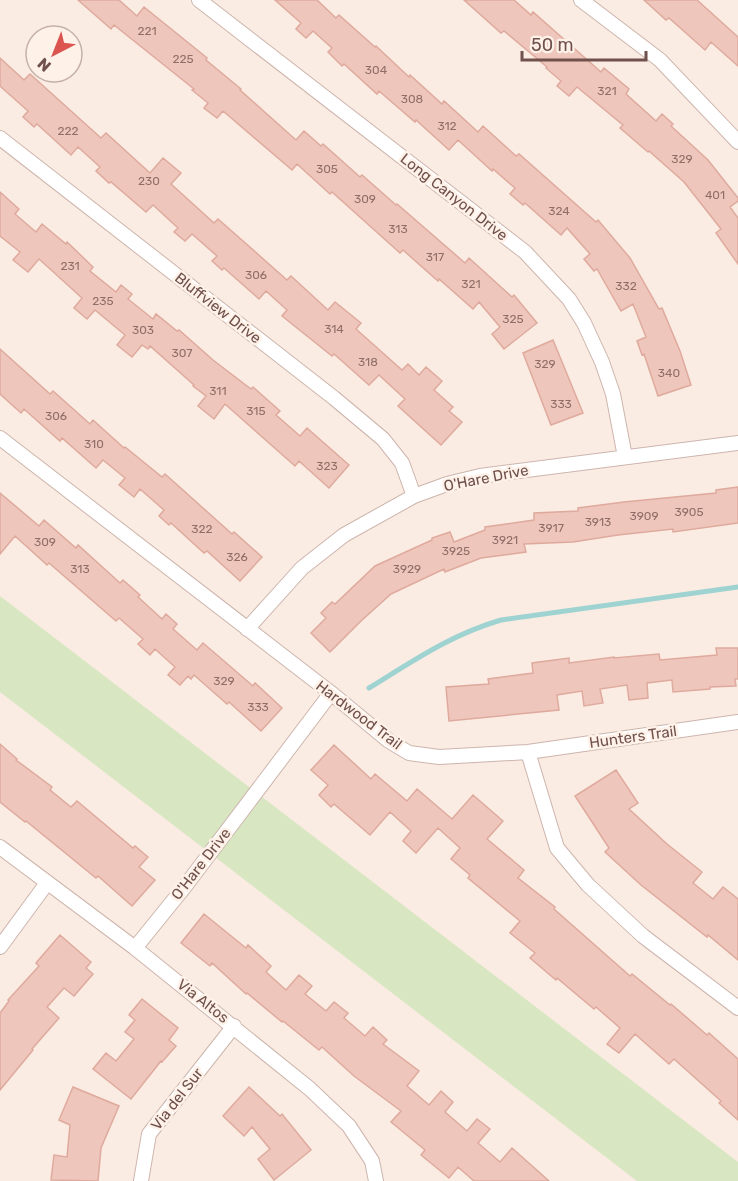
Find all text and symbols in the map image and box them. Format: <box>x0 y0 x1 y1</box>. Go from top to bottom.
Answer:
north arrow <box>24 24 84 84</box>
house number: 221 <box>137 24 157 38</box>
scale bar <box>522 24 646 62</box>
text: 50 m <box>531 34 574 56</box>
house number: 225 <box>172 52 194 66</box>
text: N <box>34 54 55 76</box>
house number: 304 <box>365 63 388 77</box>
house number: 321 <box>597 84 617 98</box>
house number: 308 <box>401 92 423 106</box>
house number: 312 <box>437 119 457 133</box>
house number: 222 <box>57 124 79 138</box>
street label: Long Canyon Drive <box>397 150 511 244</box>
house number: 329 <box>671 152 693 166</box>
house number: 305 <box>316 162 338 176</box>
house number: 230 <box>138 174 160 188</box>
house number: 401 <box>705 188 725 202</box>
house number: 309 <box>354 192 376 206</box>
house number: 324 <box>548 204 570 218</box>
house number: 313 <box>388 222 408 236</box>
house number: 317 <box>426 250 444 264</box>
house number: 231 <box>60 259 80 273</box>
house number: 306 <box>245 268 267 282</box>
street label: Bluffview Drive <box>171 269 265 347</box>
house number: 321 <box>461 277 481 291</box>
house number: 332 <box>615 279 637 293</box>
house number: 235 <box>92 294 114 308</box>
house number: 325 <box>502 312 524 326</box>
house number: 314 <box>324 322 344 336</box>
house number: 303 <box>132 323 154 337</box>
house number: 307 <box>172 346 193 360</box>
house number: 318 <box>358 355 378 369</box>
house number: 329 <box>534 357 556 371</box>
house number: 340 <box>658 366 680 380</box>
house number: 311 <box>209 384 227 398</box>
house number: 333 <box>550 397 572 411</box>
house number: 315 <box>246 404 266 418</box>
house number: 306 <box>45 409 67 423</box>
house number: 310 <box>84 437 104 451</box>
house number: 323 <box>316 459 338 473</box>
street label: O'Hare Drive <box>442 461 530 495</box>
house number: 3905 <box>674 505 704 519</box>
house number: 3909 <box>629 509 659 523</box>
house number: 3913 <box>585 515 611 529</box>
house number: 3917 <box>538 521 564 535</box>
house number: 322 <box>191 522 213 536</box>
house number: 3921 <box>492 533 518 547</box>
house number: 309 <box>34 535 56 549</box>
house number: 3925 <box>442 544 470 558</box>
house number: 326 <box>226 550 248 564</box>
house number: 313 <box>70 562 90 576</box>
house number: 3929 <box>393 562 421 576</box>
house number: 329 <box>213 674 235 688</box>
street label: Hardwood Trail <box>312 677 406 753</box>
house number: 333 <box>247 700 269 714</box>
street label: Hunters Trail <box>588 722 678 752</box>
street label: O'Hare Drive <box>167 825 235 903</box>
street label: Via Altos <box>174 975 233 1027</box>
street label: Via del Sur <box>147 1064 207 1134</box>

